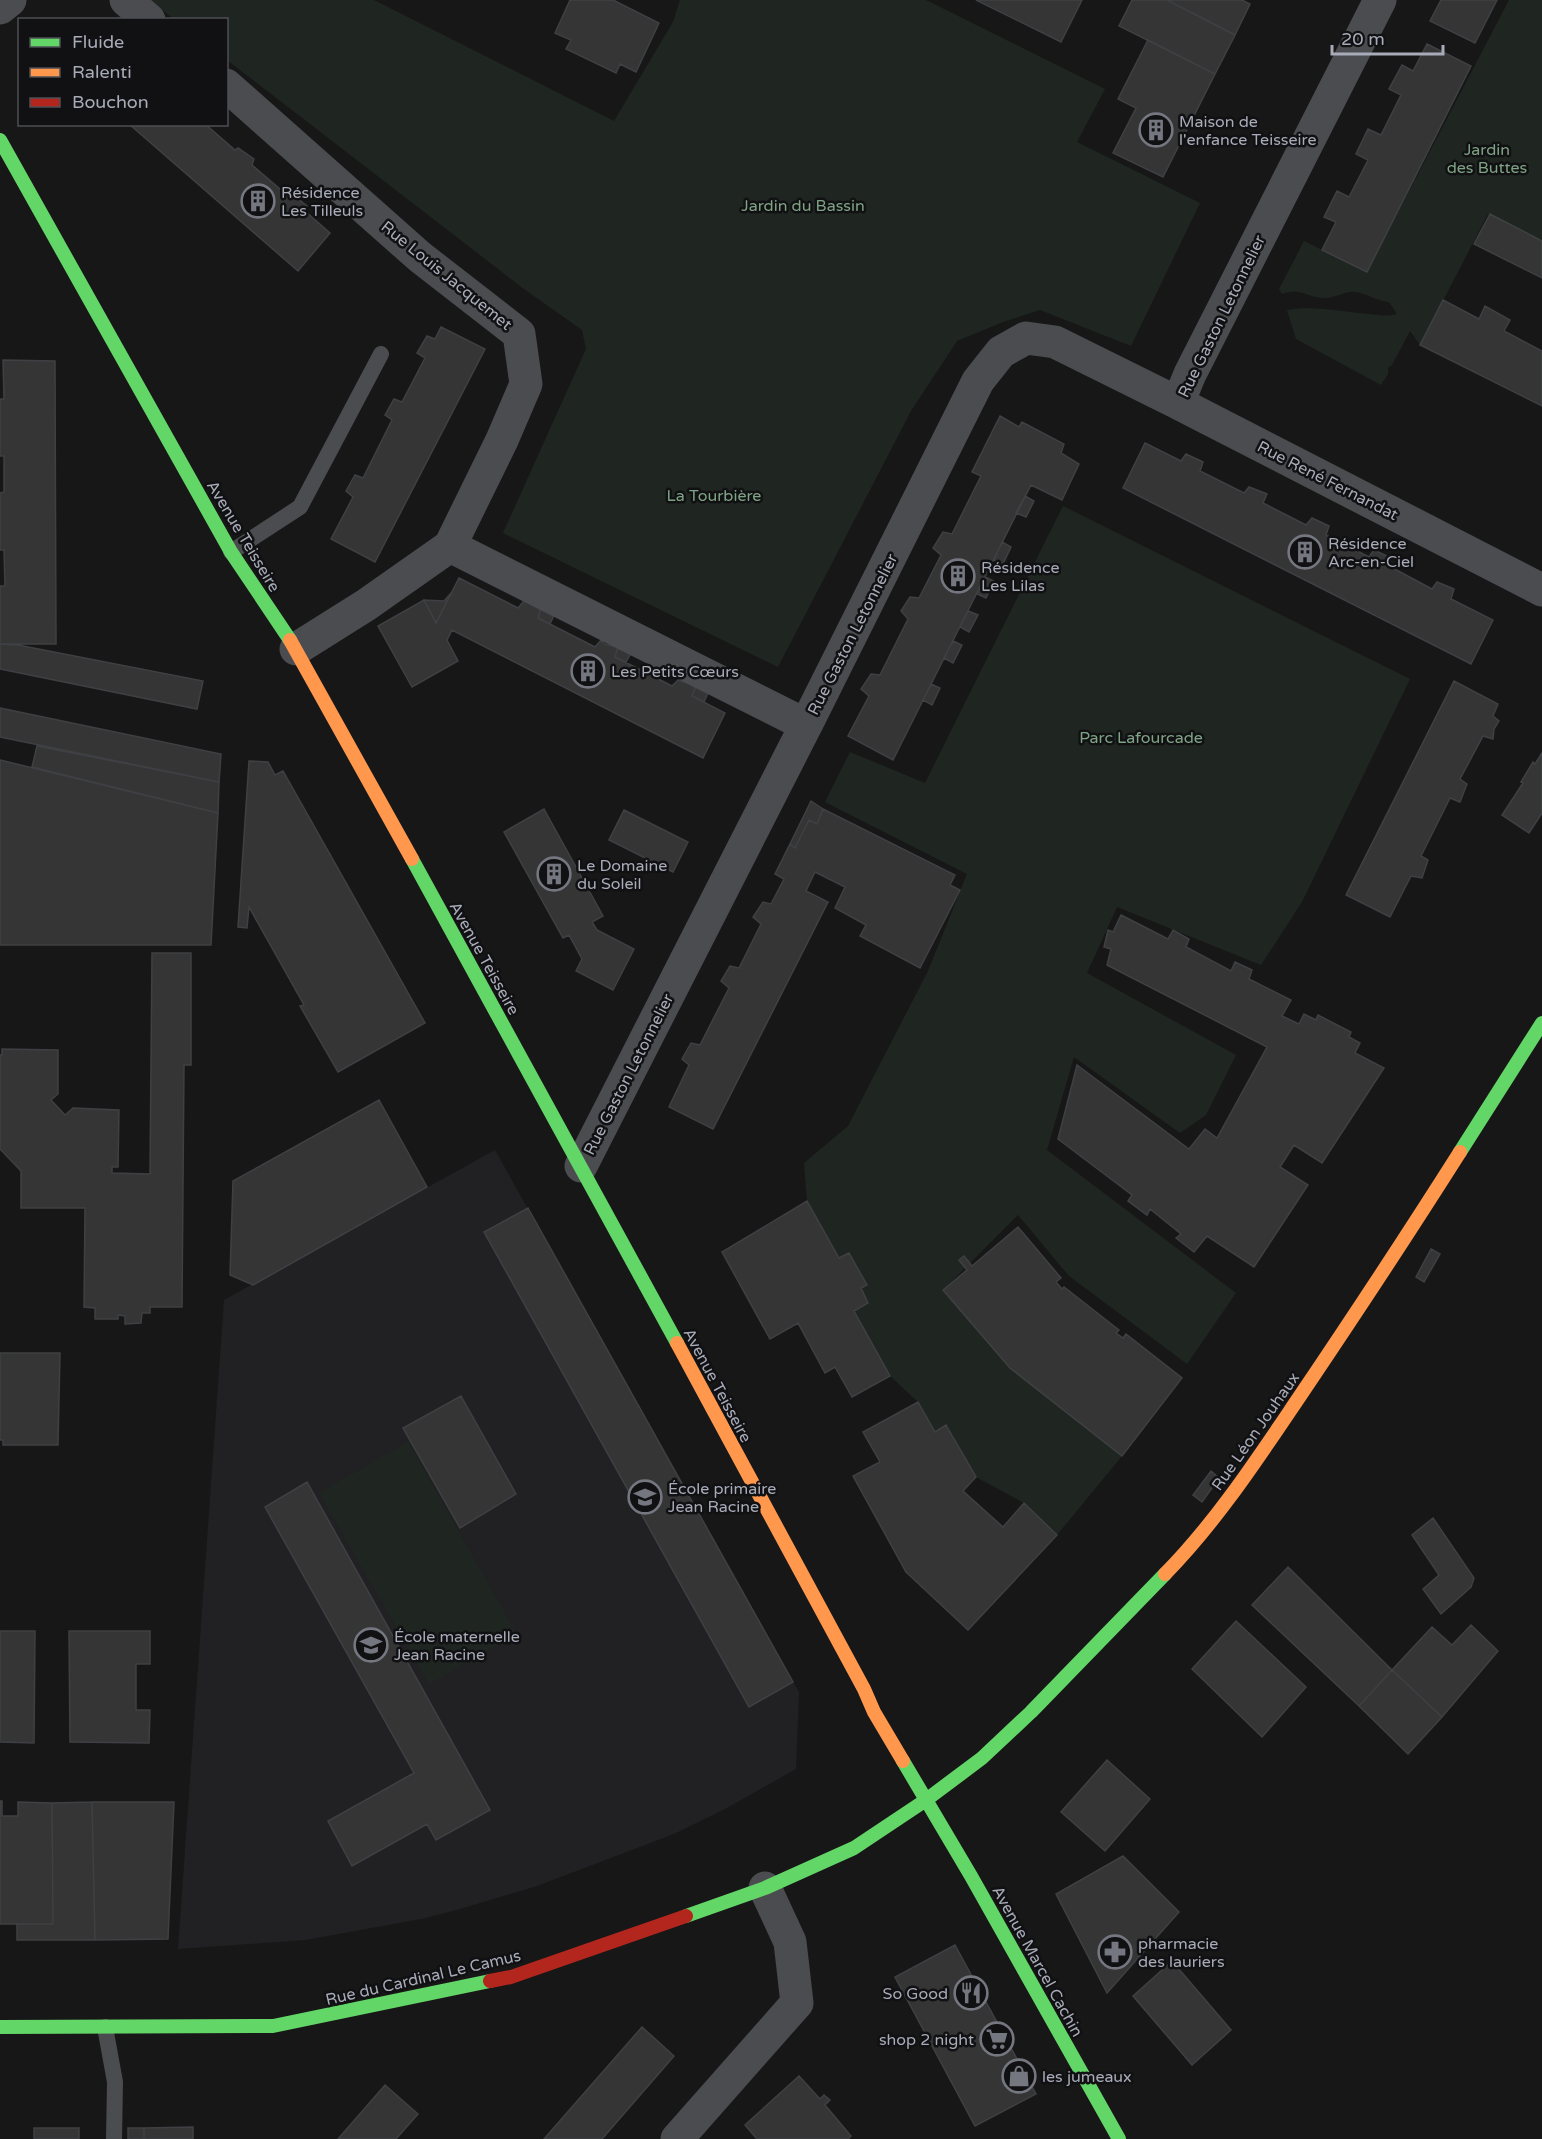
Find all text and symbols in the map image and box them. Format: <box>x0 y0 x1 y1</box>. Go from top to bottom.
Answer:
legend <box>18 18 228 126</box>
scale bar <box>1332 18 1443 56</box>
text: 20 m <box>1341 28 1385 50</box>
text: Fluide <box>72 31 124 53</box>
text: Ralenti <box>72 61 132 83</box>
text: Bouchon <box>72 91 149 113</box>
building icon: Maison de l'enfance Teisseire <box>1138 112 1174 148</box>
place label: Maison de l'enfance Teisseire <box>1179 112 1317 150</box>
park label: Jardin des Buttes <box>1447 140 1527 178</box>
building icon: Résidence Les Tilleuls <box>240 183 276 219</box>
place label: Résidence Les Tilleuls <box>281 183 363 221</box>
park label: Jardin du Bassin <box>741 196 865 216</box>
street label: Rue Louis Jacquemet <box>377 217 516 335</box>
street label: Rue Gaston Letonnelier <box>1174 231 1270 401</box>
street label: Rue René Fernandat <box>1254 437 1401 525</box>
street label: Avenue Teisseire <box>202 477 284 596</box>
park label: La Tourbière <box>667 486 761 506</box>
building icon: Résidence Arc-en-Ciel <box>1287 534 1323 570</box>
place label: Résidence Arc-en-Ciel <box>1328 534 1414 572</box>
street label: Rue Gaston Letonnelier <box>803 550 903 718</box>
building icon: Résidence Les Lilas <box>940 558 976 594</box>
place label: Résidence Les Lilas <box>981 558 1060 596</box>
building icon: Les Petits Cœurs <box>570 653 606 689</box>
place label: Les Petits Cœurs <box>611 662 739 682</box>
park label: Parc Lafourcade <box>1079 728 1203 748</box>
building icon: Le Domaine du Soleil <box>536 856 572 892</box>
place label: Le Domaine du Soleil <box>577 856 667 894</box>
street label: Avenue Teisseire <box>445 898 524 1019</box>
street label: Rue Gaston Letonnelier <box>579 990 679 1158</box>
street label: Avenue Teisseire <box>679 1325 756 1446</box>
street label: Rue Léon Jouhaux <box>1207 1368 1304 1495</box>
school or university icon: École primaire Jean Racine <box>627 1479 663 1515</box>
place label: École primaire Jean Racine <box>668 1479 776 1517</box>
school or university icon: École maternelle Jean Racine <box>353 1627 389 1663</box>
place label: École maternelle Jean Racine <box>394 1627 520 1665</box>
street label: Avenue Marcel Cachin <box>987 1882 1087 2040</box>
pharmacy icon: pharmacie des lauriers <box>1097 1934 1133 1970</box>
place label: pharmacie des lauriers <box>1138 1934 1225 1972</box>
street label: Rue du Cardinal Le Camus <box>324 1946 523 2010</box>
restaurant icon: So Good <box>953 1975 989 2011</box>
place label: So Good <box>883 1984 948 2004</box>
supermarket icon: shop 2 night <box>979 2021 1015 2057</box>
place label: shop 2 night <box>879 2030 974 2050</box>
shop icon: les jumeaux <box>1001 2058 1037 2094</box>
place label: les jumeaux <box>1042 2067 1132 2087</box>

